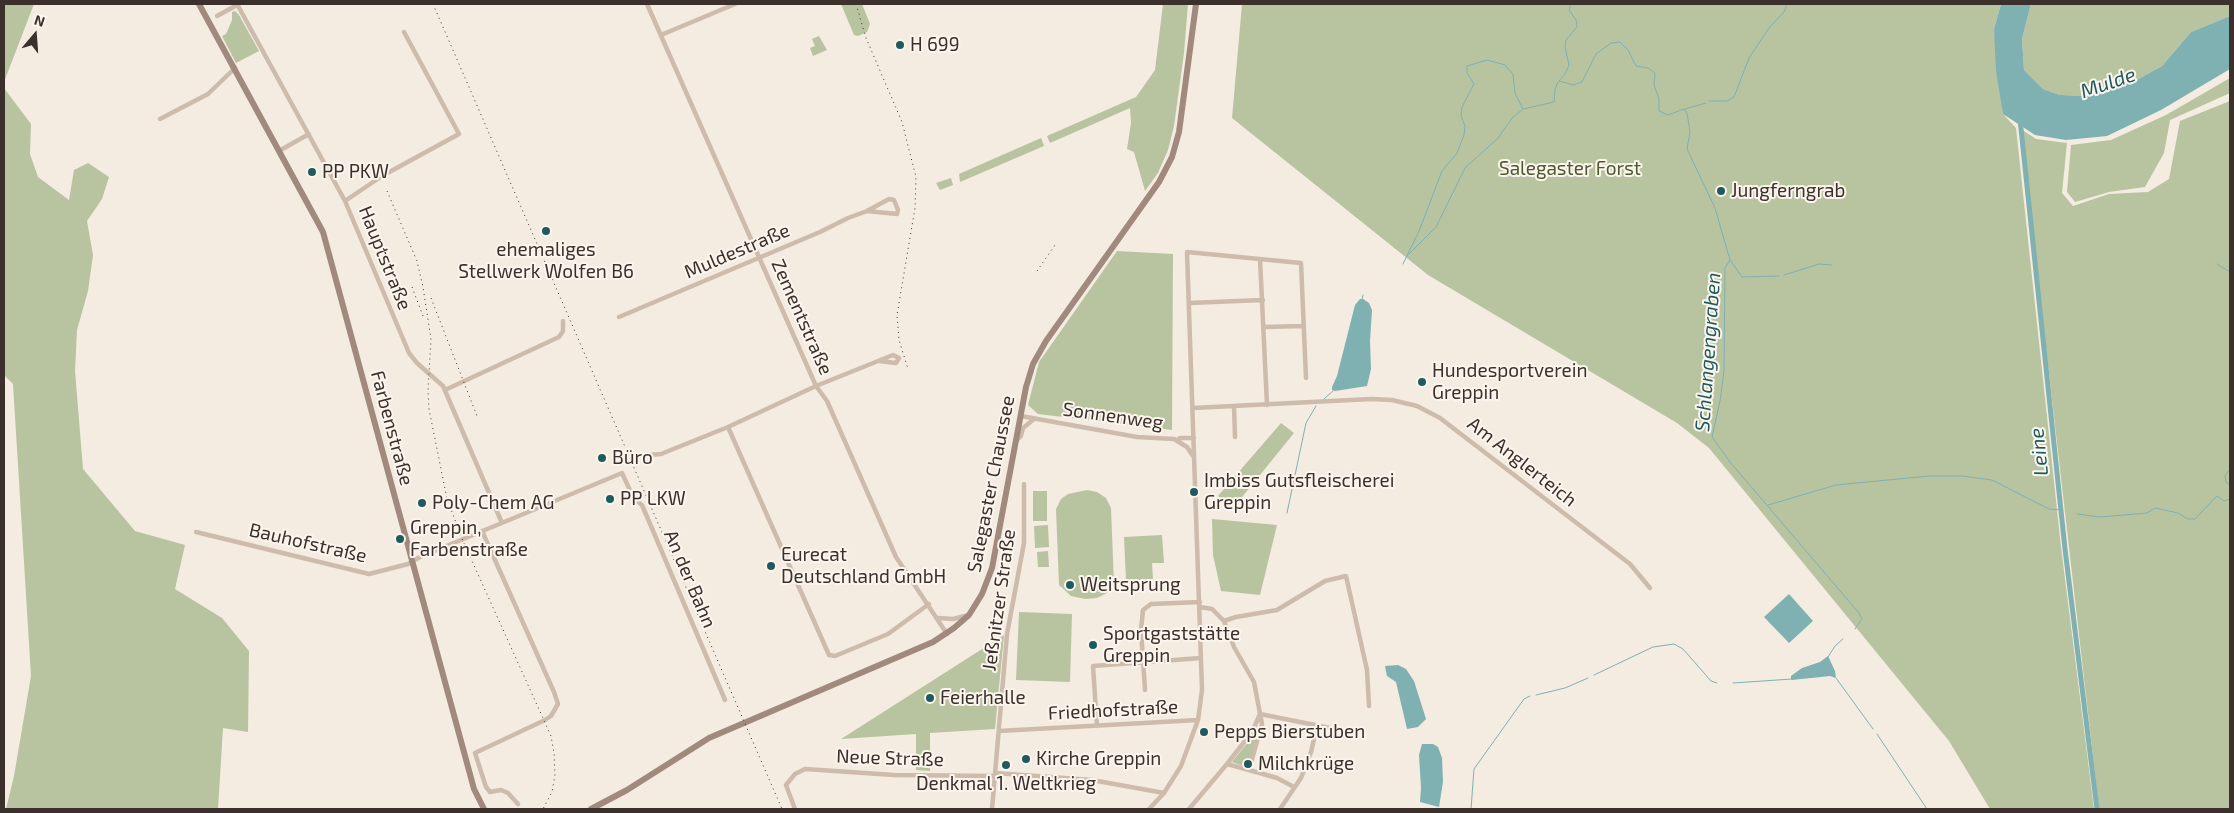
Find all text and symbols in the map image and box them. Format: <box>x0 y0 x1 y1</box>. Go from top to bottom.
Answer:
north arrow <box>10 10 60 60</box>
text: N <box>32 11 47 30</box>
place label: H 699 <box>910 34 960 56</box>
marker: H 699 <box>894 39 906 51</box>
water label: Mulde <box>2077 62 2139 104</box>
park label: Salegaster Forst <box>1499 158 1641 180</box>
place label: PP PKW <box>322 161 389 183</box>
marker: PP PKW <box>306 166 318 178</box>
place label: Jungferngrab <box>1731 180 1845 202</box>
marker: Jungferngrab <box>1715 185 1727 197</box>
street label: Hauptstraße <box>354 203 416 313</box>
street label: Muldestraße <box>681 219 793 283</box>
marker: ehemaliges Stellwerk Wolfen B6 <box>540 225 552 237</box>
place label: ehemaliges Stellwerk Wolfen B6 <box>458 239 634 283</box>
street label: Zementstraße <box>766 256 838 378</box>
water label: Schlangengraben <box>1690 272 1726 432</box>
place label: Hundesportverein Greppin <box>1432 360 1587 404</box>
street label: Farbenstraße <box>366 368 418 488</box>
marker: Hundesportverein Greppin <box>1416 376 1428 388</box>
street label: Salegaster Chaussee <box>963 394 1019 574</box>
street label: Sonnenweg <box>1061 398 1165 434</box>
street label: Am Anglerteich <box>1463 412 1581 512</box>
water label: Leine <box>2025 427 2053 477</box>
place label: Büro <box>612 447 653 469</box>
marker: Büro <box>596 452 608 464</box>
place label: Imbiss Gutsfleischerei Greppin <box>1204 470 1394 514</box>
marker: Imbiss Gutsfleischerei Greppin <box>1188 486 1200 498</box>
place label: PP LKW <box>620 488 686 510</box>
place label: Poly-Chem AG <box>432 492 554 514</box>
marker: PP LKW <box>604 493 616 505</box>
marker: Poly-Chem AG <box>416 497 428 509</box>
place label: Greppin, Farbenstraße <box>410 517 528 561</box>
street label: Bauhofstraße <box>247 518 369 568</box>
street label: An der Bahn <box>659 527 721 631</box>
street label: Jeßnitzer Straße <box>978 528 1020 672</box>
marker: Greppin, Farbenstraße <box>394 533 406 545</box>
place label: Eurecat Deutschland GmbH <box>781 544 946 588</box>
marker: Eurecat Deutschland GmbH <box>765 560 777 572</box>
place label: Weitsprung <box>1080 574 1181 596</box>
marker: Weitsprung <box>1064 579 1076 591</box>
place label: Sportgaststätte Greppin <box>1103 623 1240 667</box>
marker: Sportgaststätte Greppin <box>1087 639 1099 651</box>
place label: Feierhalle <box>940 687 1026 709</box>
marker: Feierhalle <box>924 692 936 704</box>
street label: Friedhofstraße <box>1047 695 1179 725</box>
place label: Pepps Bierstuben <box>1214 721 1365 743</box>
marker: Pepps Bierstuben <box>1198 726 1210 738</box>
street label: Neue Straße <box>836 745 944 771</box>
place label: Kirche Greppin <box>1036 748 1161 770</box>
marker: Kirche Greppin <box>1020 753 1032 765</box>
place label: Milchkrüge <box>1258 753 1354 775</box>
marker: Milchkrüge <box>1242 758 1254 770</box>
marker: Denkmal 1. Weltkrieg <box>1000 759 1012 771</box>
place label: Denkmal 1. Weltkrieg <box>916 773 1096 795</box>

